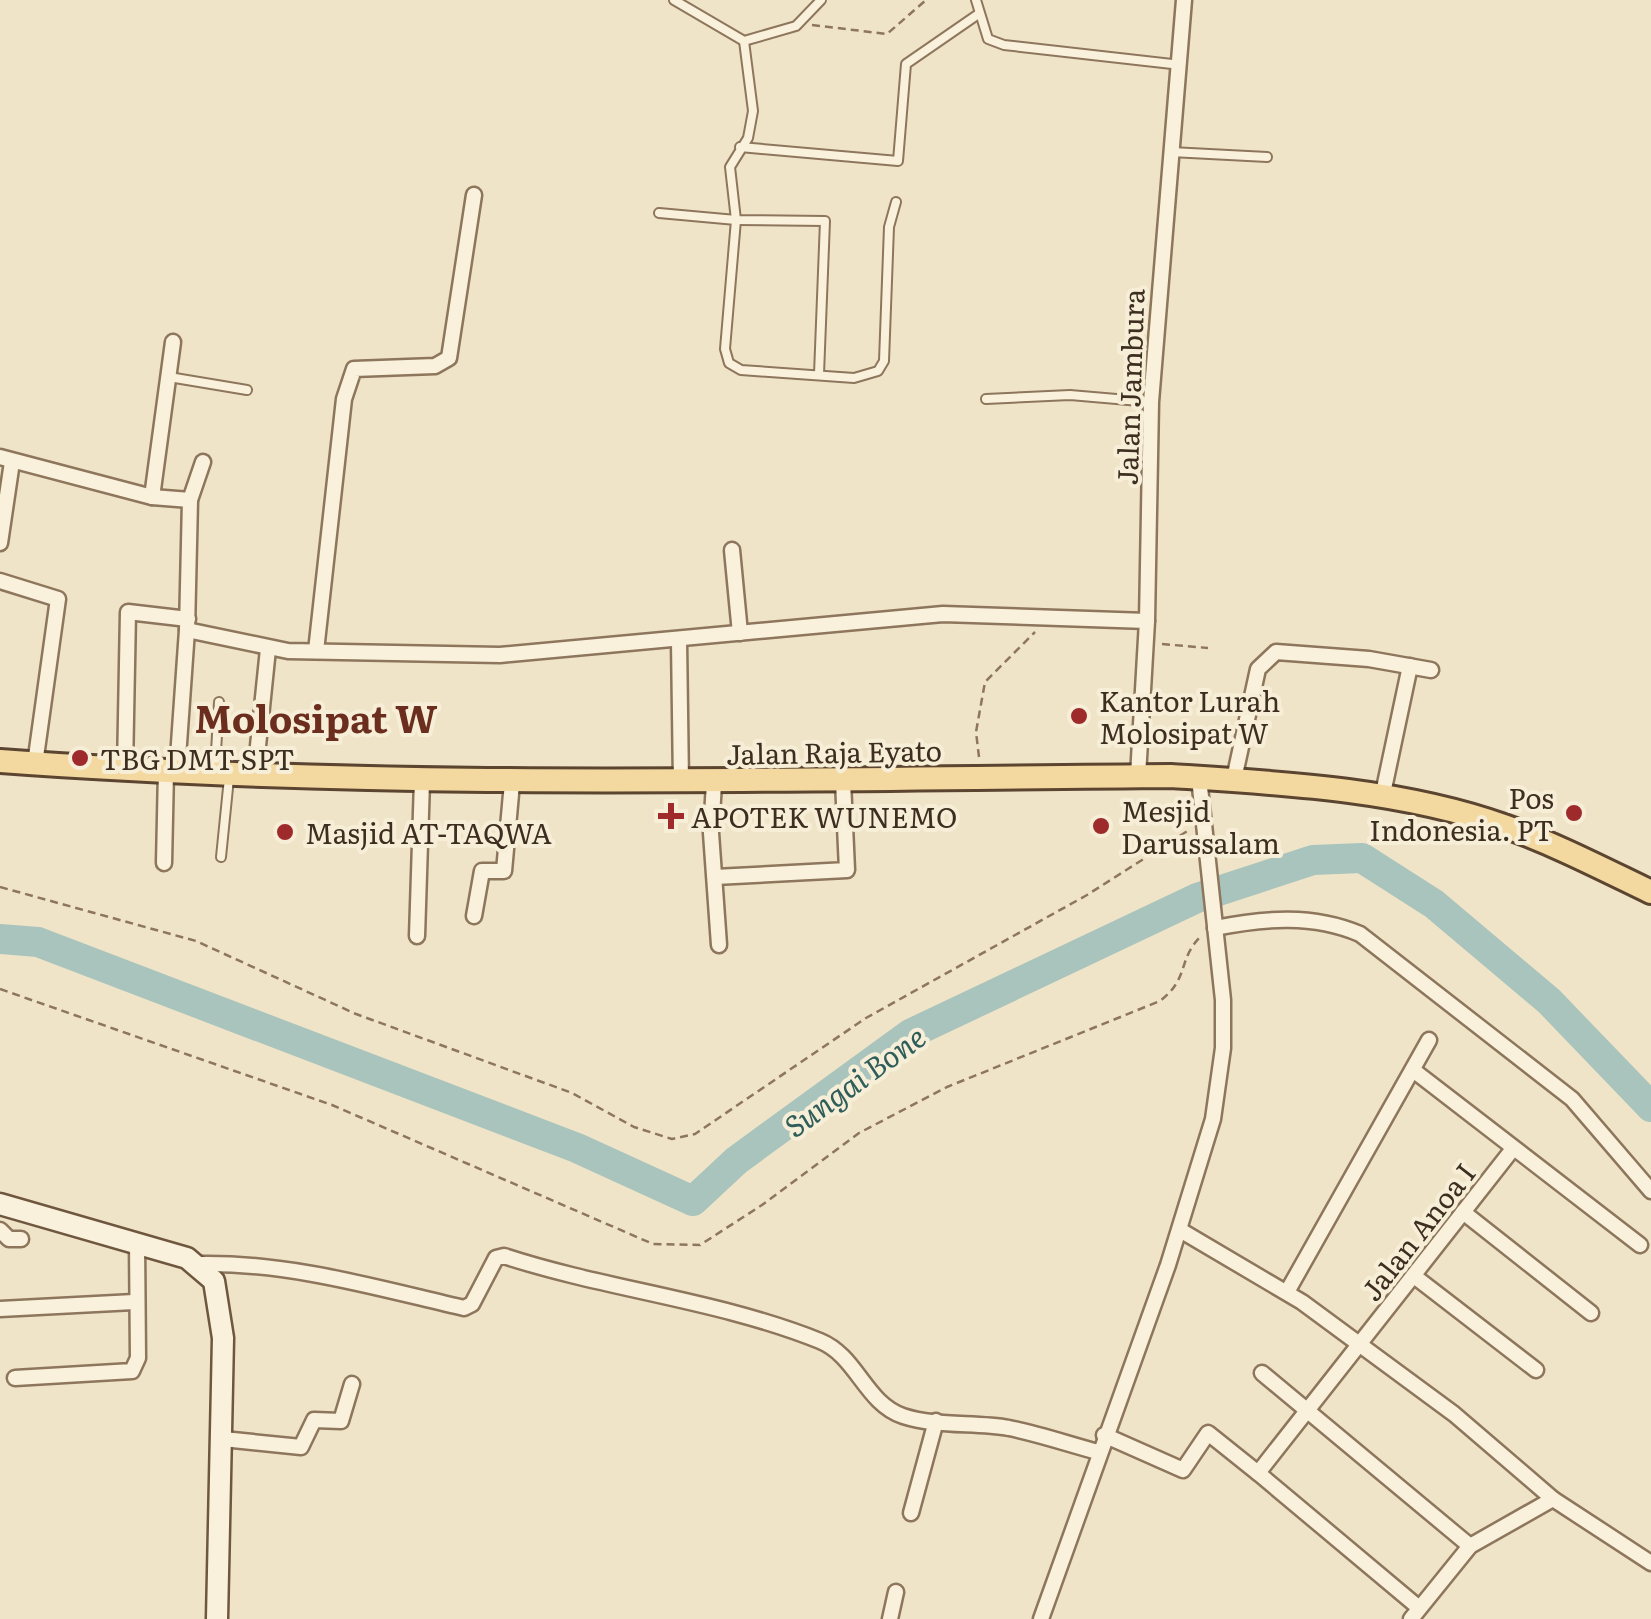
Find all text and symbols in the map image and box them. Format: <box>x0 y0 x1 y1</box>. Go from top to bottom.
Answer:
street label: Jalan Jambura <box>1105 288 1153 486</box>
place label: Kantor Lurah Molosipat W <box>1099 679 1280 753</box>
district label: Molosipat W <box>195 688 437 745</box>
marker: Kantor Lurah Molosipat W <box>1068 705 1090 727</box>
street label: Jalan Raja Eyato <box>726 728 942 774</box>
place label: TBG DMT SPT <box>100 737 295 779</box>
marker: TBG DMT SPT <box>69 747 91 769</box>
place label: Pos Indonesia. PT <box>1369 776 1554 850</box>
place label: Mesjid Darussalam <box>1121 789 1280 863</box>
place label: APOTEK WUNEMO <box>691 795 957 837</box>
marker: Pos Indonesia. PT <box>1563 802 1585 824</box>
marker: APOTEK WUNEMO <box>660 805 682 827</box>
place label: Masjid AT-TAQWA <box>305 811 552 853</box>
marker: Mesjid Darussalam <box>1090 815 1112 837</box>
marker: Masjid AT-TAQWA <box>274 821 296 843</box>
water label: Sungai Bone <box>774 1014 934 1146</box>
street label: Jalan Anoa I <box>1350 1153 1484 1309</box>

